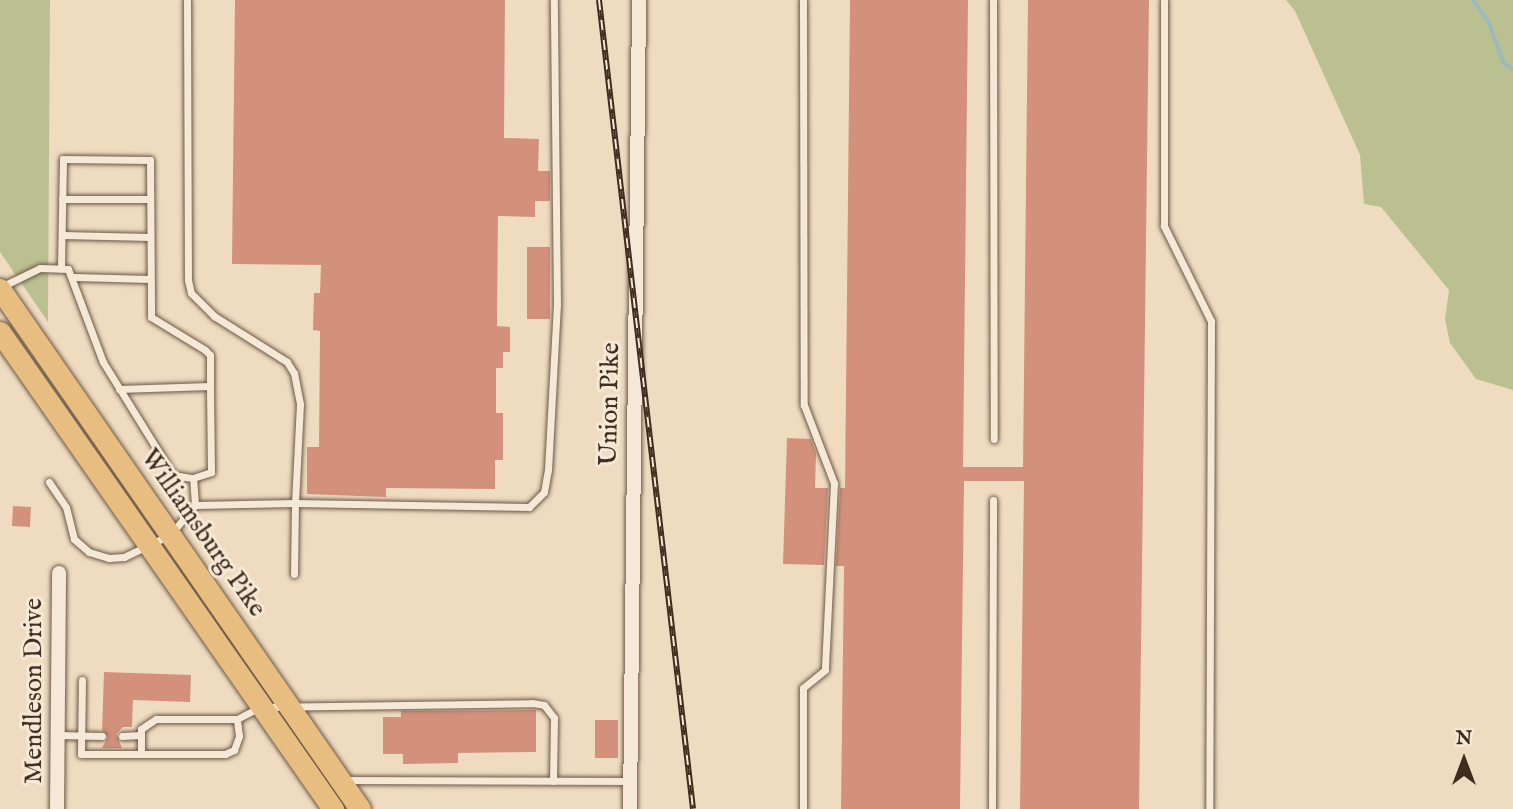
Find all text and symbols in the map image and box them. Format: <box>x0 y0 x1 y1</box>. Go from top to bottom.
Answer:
street label: Union Pike <box>593 342 627 466</box>
street label: Williamsburg Pike <box>134 443 272 623</box>
street label: Mendleson Drive <box>18 598 50 784</box>
north arrow <box>1429 725 1499 795</box>
text: N <box>1456 727 1472 751</box>

